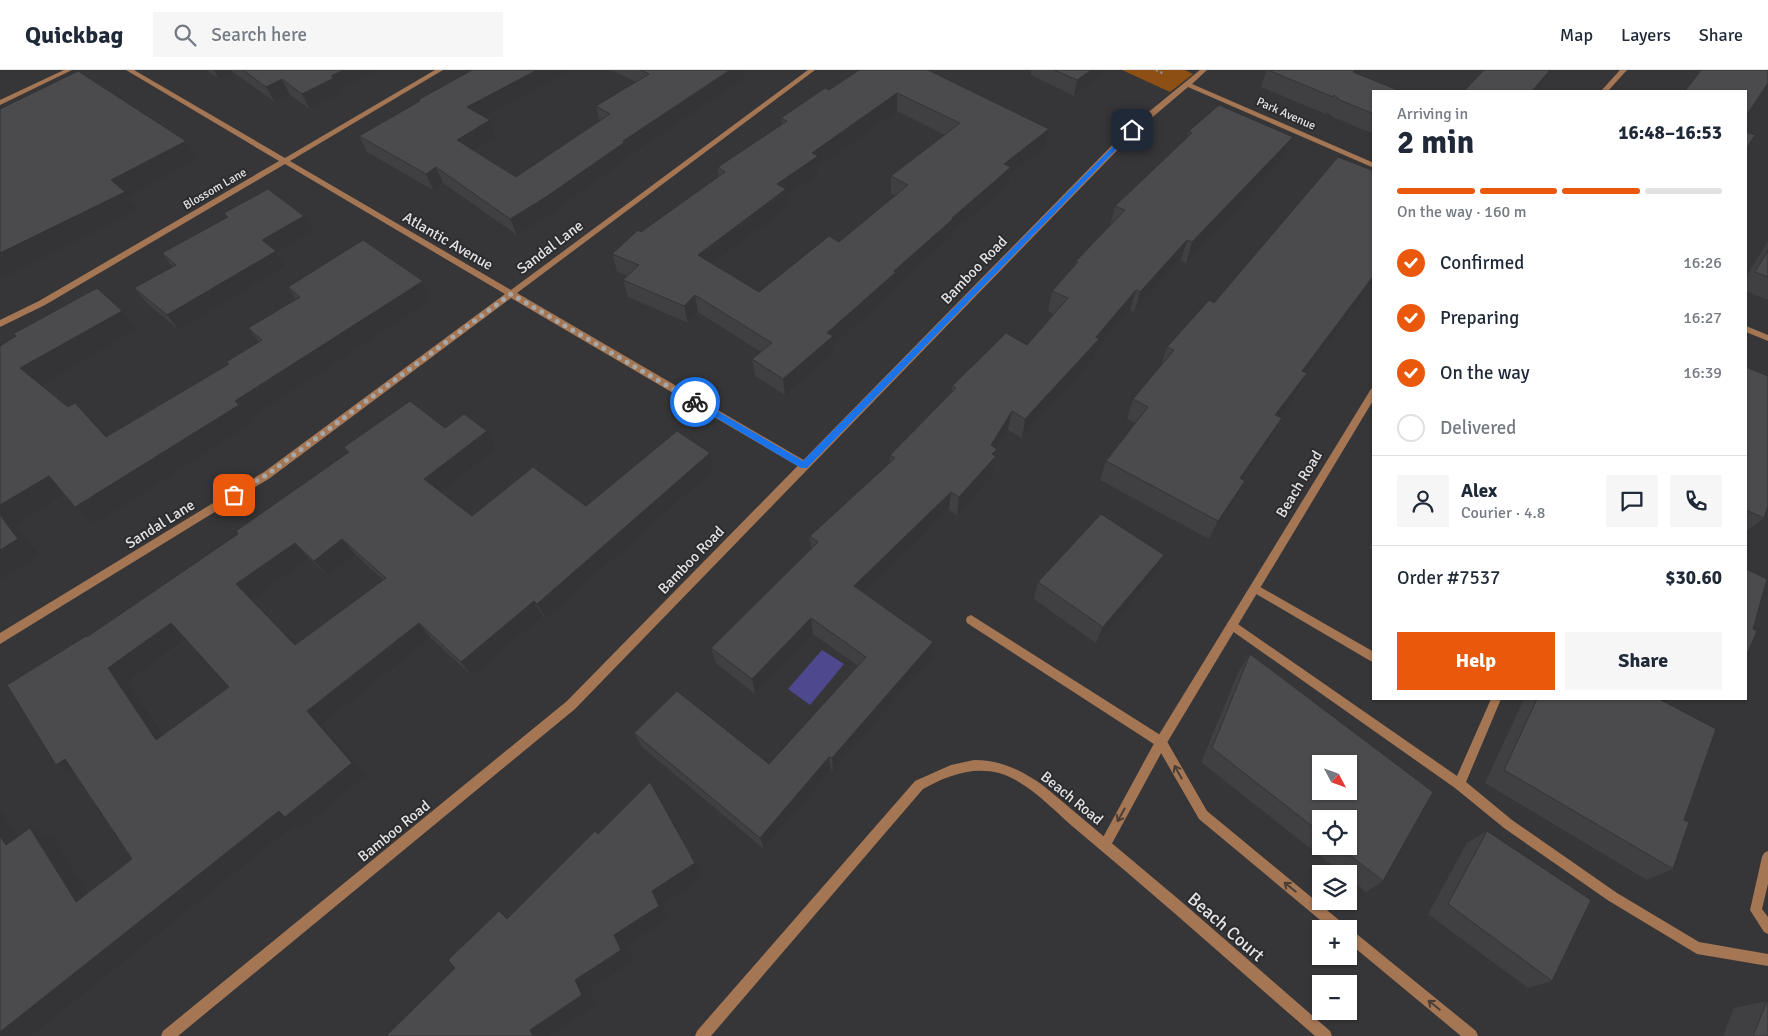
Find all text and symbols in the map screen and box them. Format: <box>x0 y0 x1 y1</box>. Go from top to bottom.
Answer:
search box <box>153 12 503 57</box>
text: Quickbag <box>25 20 123 50</box>
icon: search <box>171 21 199 49</box>
text: Search here <box>211 23 307 47</box>
text: Map <box>1560 24 1593 46</box>
text: Layers <box>1621 24 1671 46</box>
text: Share <box>1699 24 1743 46</box>
street label: Park Avenue <box>1254 94 1318 134</box>
text: Arriving in <box>1397 104 1468 124</box>
pin <box>1111 109 1153 151</box>
icon: home <box>1118 116 1146 144</box>
text: 16:48–16:53 <box>1618 121 1722 145</box>
text: 2 min <box>1397 123 1474 162</box>
street label: Blossom Lane <box>181 165 249 213</box>
text: On the way · 160 m <box>1397 202 1527 222</box>
street label: Atlantic Avenue <box>400 208 496 274</box>
street label: Sandal Lane <box>513 216 587 278</box>
street label: Bamboo Road <box>937 232 1011 308</box>
icon: check <box>1397 249 1425 277</box>
text: Confirmed <box>1440 251 1524 275</box>
text: 16:26 <box>1683 253 1722 273</box>
icon: check <box>1397 304 1425 332</box>
text: Preparing <box>1440 306 1519 330</box>
text: 16:27 <box>1683 308 1722 328</box>
icon: check <box>1397 359 1425 387</box>
text: On the way <box>1440 361 1530 385</box>
text: 16:39 <box>1683 363 1722 383</box>
courier <box>670 377 720 427</box>
icon: bike <box>681 388 709 416</box>
text: Delivered <box>1440 416 1516 440</box>
street label: Beach Road <box>1272 447 1326 521</box>
pin <box>213 474 255 516</box>
button: person <box>1397 475 1449 527</box>
button: chat <box>1606 475 1658 527</box>
button: phone <box>1670 475 1722 527</box>
text: Alex <box>1461 479 1497 503</box>
icon: bag <box>220 481 248 509</box>
street label: Sandal Lane <box>122 496 198 552</box>
text: Courier · 4.8 <box>1461 503 1545 523</box>
street label: Bamboo Road <box>654 522 728 598</box>
text: Order #7537 <box>1397 566 1500 590</box>
text: $30.60 <box>1665 566 1722 590</box>
button: Help <box>1397 632 1555 690</box>
button: Share <box>1565 632 1722 690</box>
north arrow <box>1312 755 1358 800</box>
map controls <box>1312 755 1357 1020</box>
one-way arrow <box>1173 765 1183 779</box>
street label: Beach Road <box>1037 767 1107 829</box>
street label: Bamboo Road <box>354 796 434 866</box>
one-way arrow <box>1116 808 1126 822</box>
button: locate <box>1312 810 1357 855</box>
button: layers <box>1312 865 1357 910</box>
one-way arrow <box>1284 881 1297 892</box>
street label: Beach Court <box>1183 888 1269 966</box>
button: + <box>1312 920 1357 965</box>
button: − <box>1312 975 1357 1020</box>
one-way arrow <box>1428 1000 1441 1011</box>

